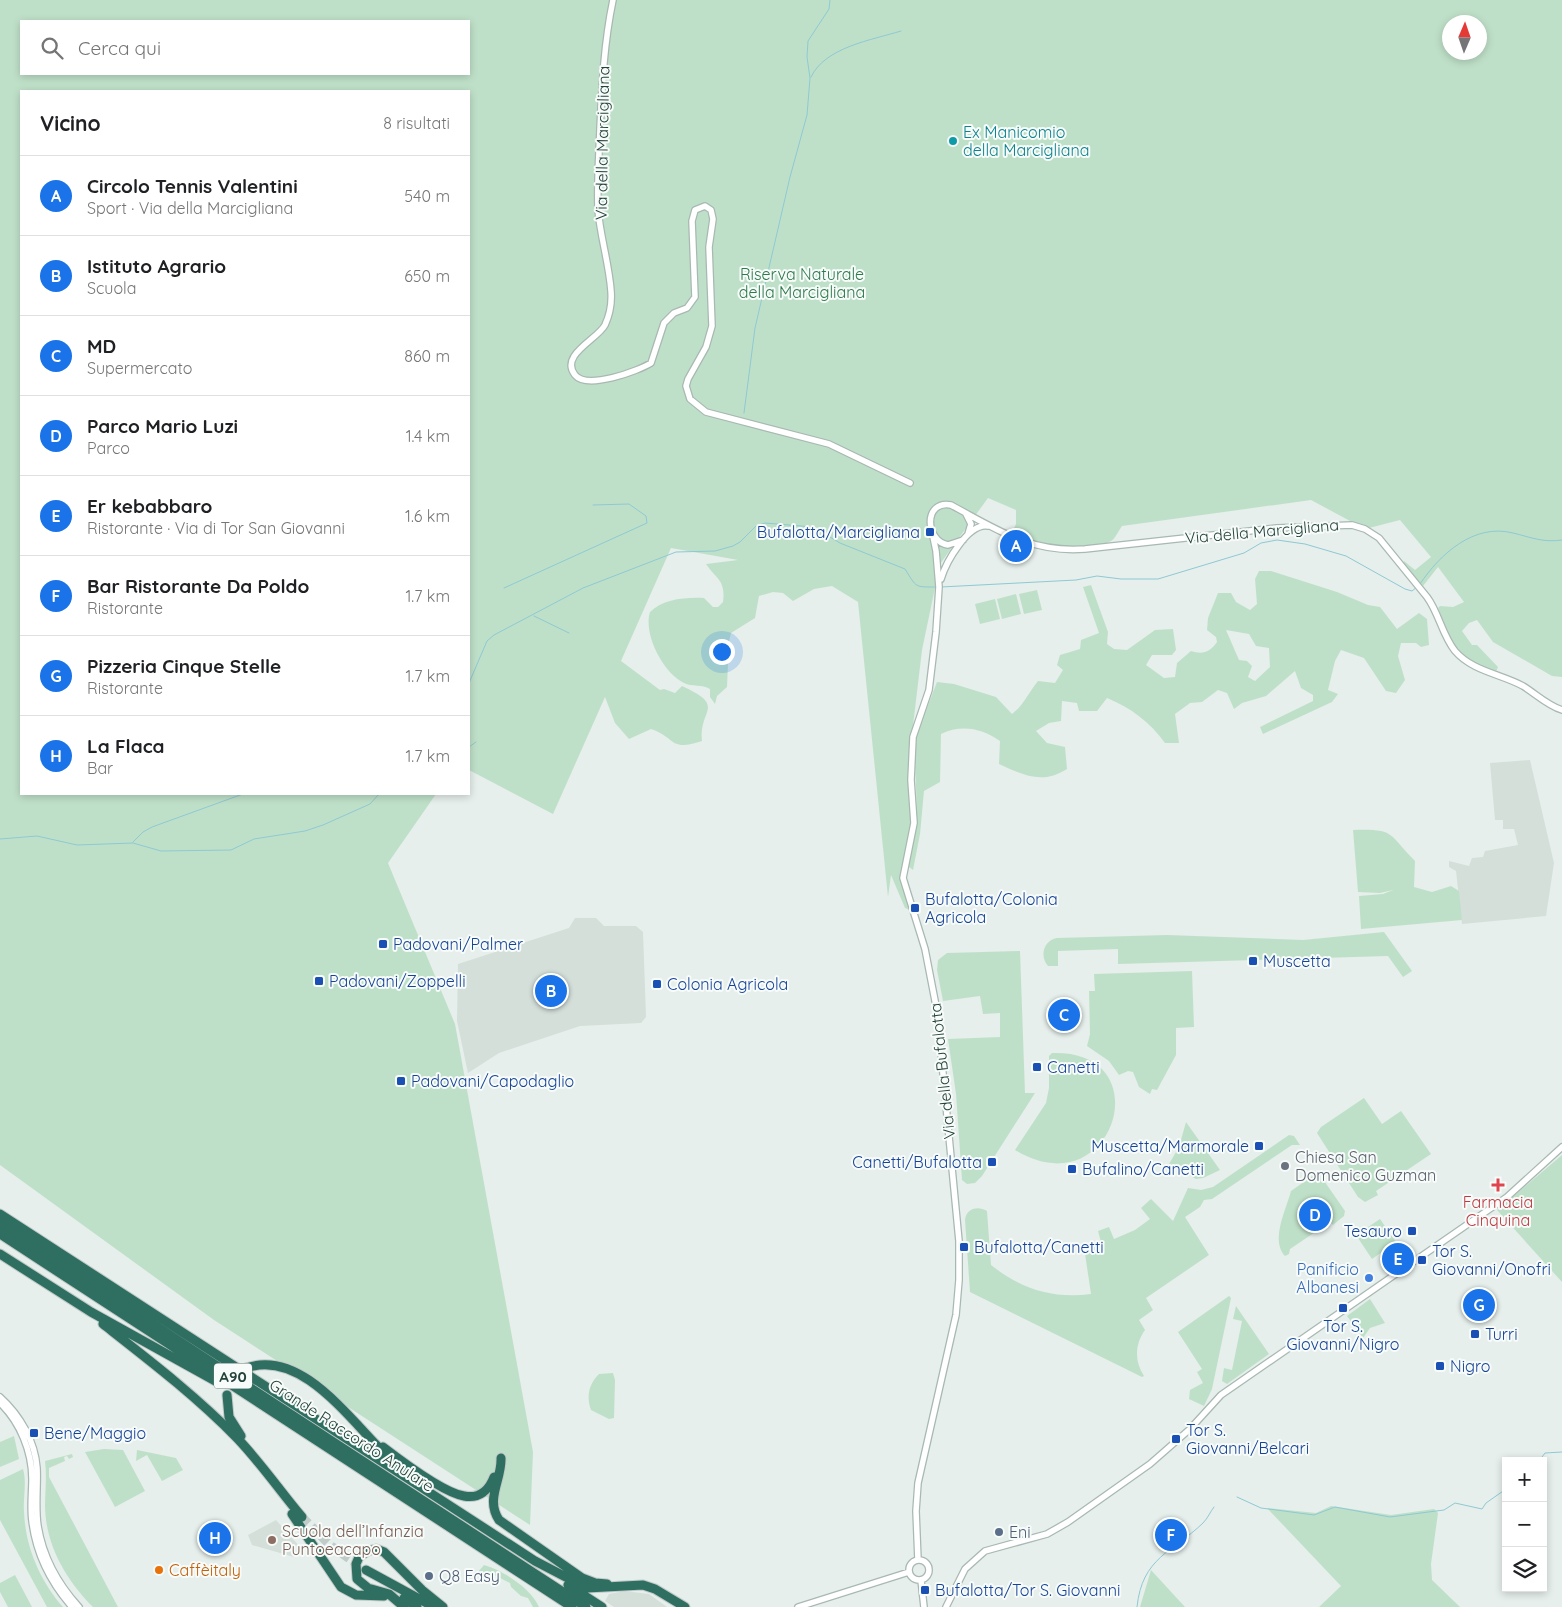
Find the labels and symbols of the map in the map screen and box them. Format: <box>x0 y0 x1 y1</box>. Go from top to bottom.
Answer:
north arrow <box>1442 15 1487 60</box>
street label: Via della Marcigliana <box>591 66 613 220</box>
place label: Ex Manicomio della Marcigliana <box>963 122 1089 160</box>
marker: Ex Manicomio della Marcigliana <box>947 135 959 147</box>
park label: Riserva Naturale della Marcigliana <box>739 264 865 302</box>
street label: Via della Marcigliana <box>1184 514 1340 548</box>
place label: Bufalotta/Marcigliana <box>757 522 920 542</box>
marker: Bufalotta/Marcigliana <box>924 526 936 538</box>
pin: A <box>1000 527 1032 565</box>
your location <box>709 639 735 665</box>
place label: Bufalotta/Colonia Agricola <box>925 889 1058 927</box>
marker: Bufalotta/Colonia Agricola <box>909 902 921 914</box>
place label: Padovani/Palmer <box>393 934 523 954</box>
marker: Padovani/Palmer <box>377 938 389 950</box>
place label: Muscetta <box>1263 951 1331 971</box>
marker: Muscetta <box>1247 955 1259 967</box>
place label: Padovani/Zoppelli <box>329 971 466 991</box>
pin: B <box>535 972 567 1010</box>
place label: Colonia Agricola <box>667 974 788 994</box>
marker: Padovani/Zoppelli <box>313 975 325 987</box>
marker: Colonia Agricola <box>651 978 663 990</box>
pin: C <box>1048 996 1080 1034</box>
street label: Via della Bufalotta <box>925 1002 959 1140</box>
place label: Canetti <box>1047 1057 1100 1077</box>
marker: Canetti <box>1031 1061 1043 1073</box>
place label: Padovani/Capodaglio <box>411 1071 574 1091</box>
marker: Padovani/Capodaglio <box>395 1075 407 1087</box>
place label: Muscetta/Marmorale <box>1091 1136 1249 1156</box>
marker: Muscetta/Marmorale <box>1253 1140 1265 1152</box>
place label: Chiesa San Domenico Guzman <box>1295 1147 1436 1185</box>
place label: Canetti/Bufalotta <box>852 1152 982 1172</box>
marker: Canetti/Bufalotta <box>986 1156 998 1168</box>
place label: Bufalino/Canetti <box>1082 1159 1204 1179</box>
marker: Chiesa San Domenico Guzman <box>1279 1160 1291 1172</box>
marker: Bufalino/Canetti <box>1066 1163 1078 1175</box>
marker: Farmacia Cinquina <box>1492 1179 1504 1191</box>
place label: Farmacia Cinquina <box>1463 1192 1533 1230</box>
pin: D <box>1299 1196 1331 1234</box>
place label: Tesauro <box>1343 1221 1402 1241</box>
marker: Tesauro <box>1406 1225 1418 1237</box>
place label: Bufalotta/Canetti <box>974 1237 1104 1257</box>
pin: E <box>1382 1240 1414 1278</box>
marker: Bufalotta/Canetti <box>958 1241 970 1253</box>
place label: Tor S. Giovanni/Onofri <box>1432 1241 1551 1279</box>
marker: Tor S. Giovanni/Onofri <box>1416 1254 1428 1266</box>
place label: Panificio Albanesi <box>1296 1259 1359 1297</box>
marker: Panificio Albanesi <box>1363 1272 1375 1284</box>
pin: G <box>1463 1286 1495 1324</box>
marker: Tor S. Giovanni/Nigro <box>1337 1302 1349 1314</box>
place label: Tor S. Giovanni/Nigro <box>1286 1316 1400 1354</box>
place label: Turri <box>1485 1324 1518 1344</box>
marker: Turri <box>1469 1328 1481 1340</box>
place label: Nigro <box>1450 1356 1491 1376</box>
marker: Nigro <box>1434 1360 1446 1372</box>
road number: A90 <box>214 1364 252 1388</box>
street label: Grande Raccordo Anulare <box>266 1374 438 1496</box>
place label: Tor S. Giovanni/Belcari <box>1186 1420 1309 1458</box>
place label: Bene/Maggio <box>44 1423 146 1443</box>
marker: Bene/Maggio <box>28 1427 40 1439</box>
marker: Tor S. Giovanni/Belcari <box>1170 1433 1182 1445</box>
pin: F <box>1155 1516 1187 1554</box>
pin: H <box>199 1519 231 1557</box>
place label: Scuola dell’Infanzia Puntoeacapo <box>282 1521 424 1559</box>
place label: Eni <box>1009 1522 1031 1542</box>
marker: Eni <box>993 1526 1005 1538</box>
marker: Scuola dell’Infanzia Puntoeacapo <box>266 1534 278 1546</box>
place label: Caffèitaly <box>169 1560 241 1580</box>
marker: Caffèitaly <box>153 1564 165 1576</box>
place label: Q8 Easy <box>439 1566 500 1586</box>
marker: Q8 Easy <box>423 1570 435 1582</box>
place label: Bufalotta/Tor S. Giovanni <box>935 1580 1120 1600</box>
marker: Bufalotta/Tor S. Giovanni <box>919 1584 931 1596</box>

